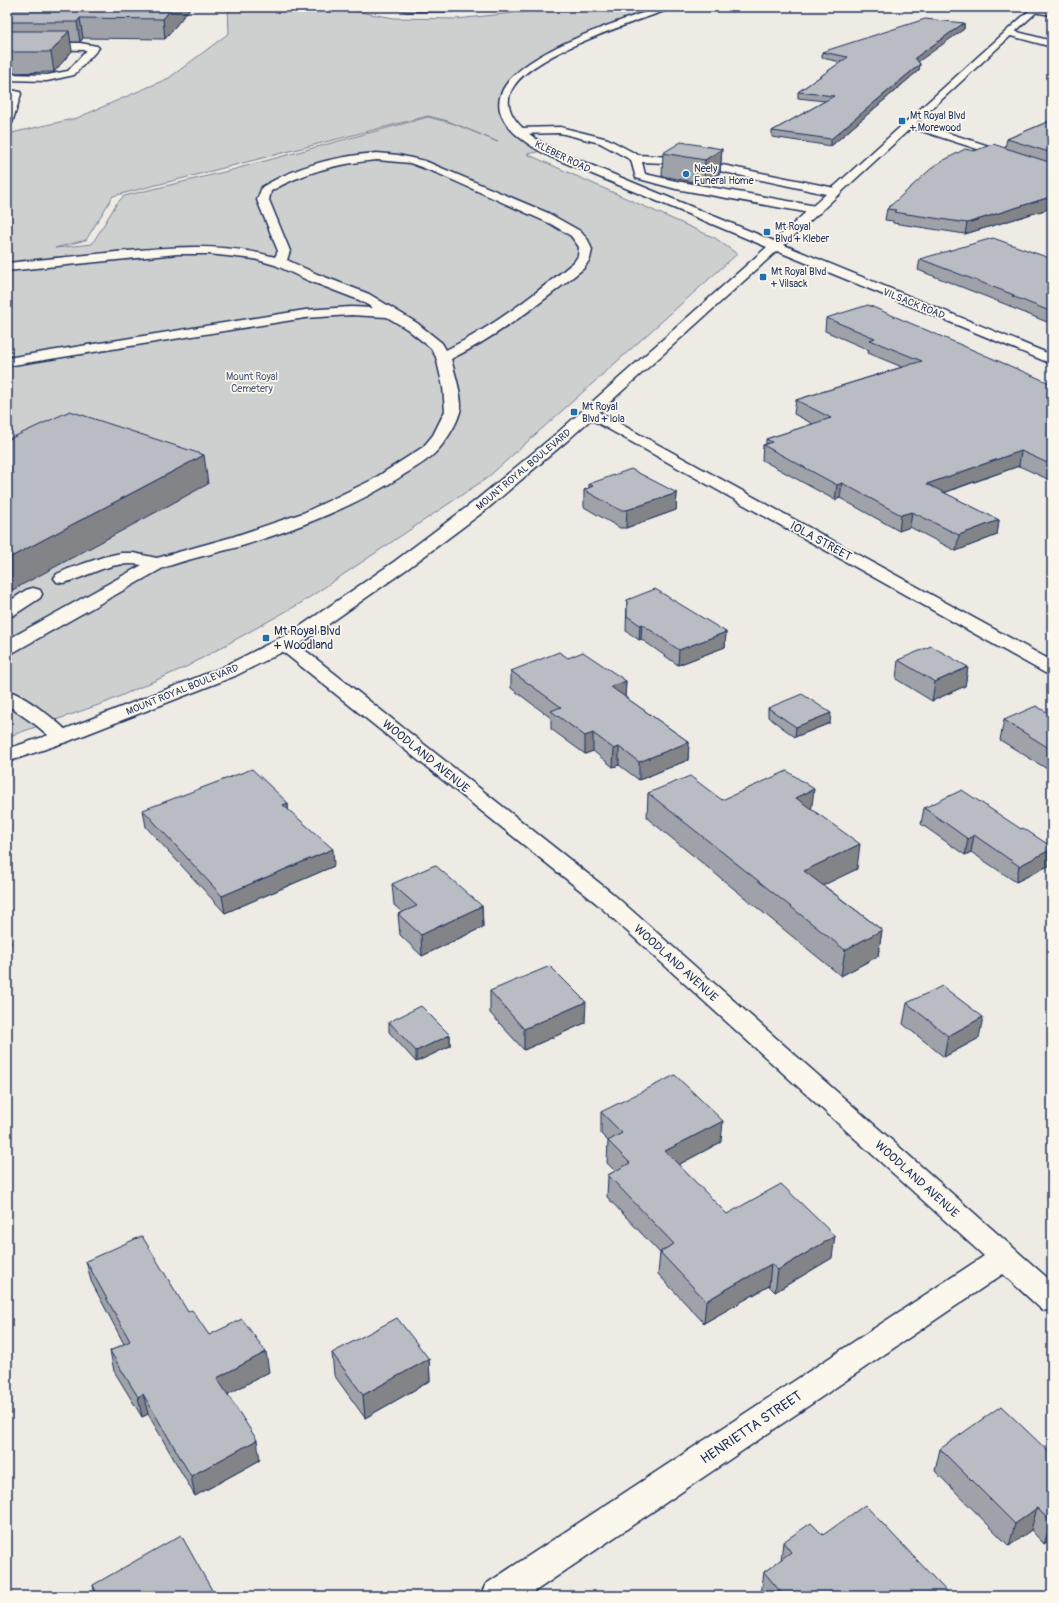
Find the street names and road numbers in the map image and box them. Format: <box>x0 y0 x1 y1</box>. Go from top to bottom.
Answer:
street label: KLEBER ROAD <box>533 138 592 176</box>
street label: VILSACK ROAD <box>881 286 946 322</box>
street label: MOUNT ROYAL BOULEVARD <box>474 427 574 513</box>
street label: IOLA STREET <box>787 518 854 565</box>
street label: MOUNT ROYAL BOULEVARD <box>124 662 240 718</box>
street label: WOODLAND AVENUE <box>379 717 472 796</box>
street label: WOODLAND AVENUE <box>631 922 721 1005</box>
street label: WOODLAND AVENUE <box>872 1138 962 1221</box>
street label: HENRIETTA STREET <box>697 1387 805 1468</box>

